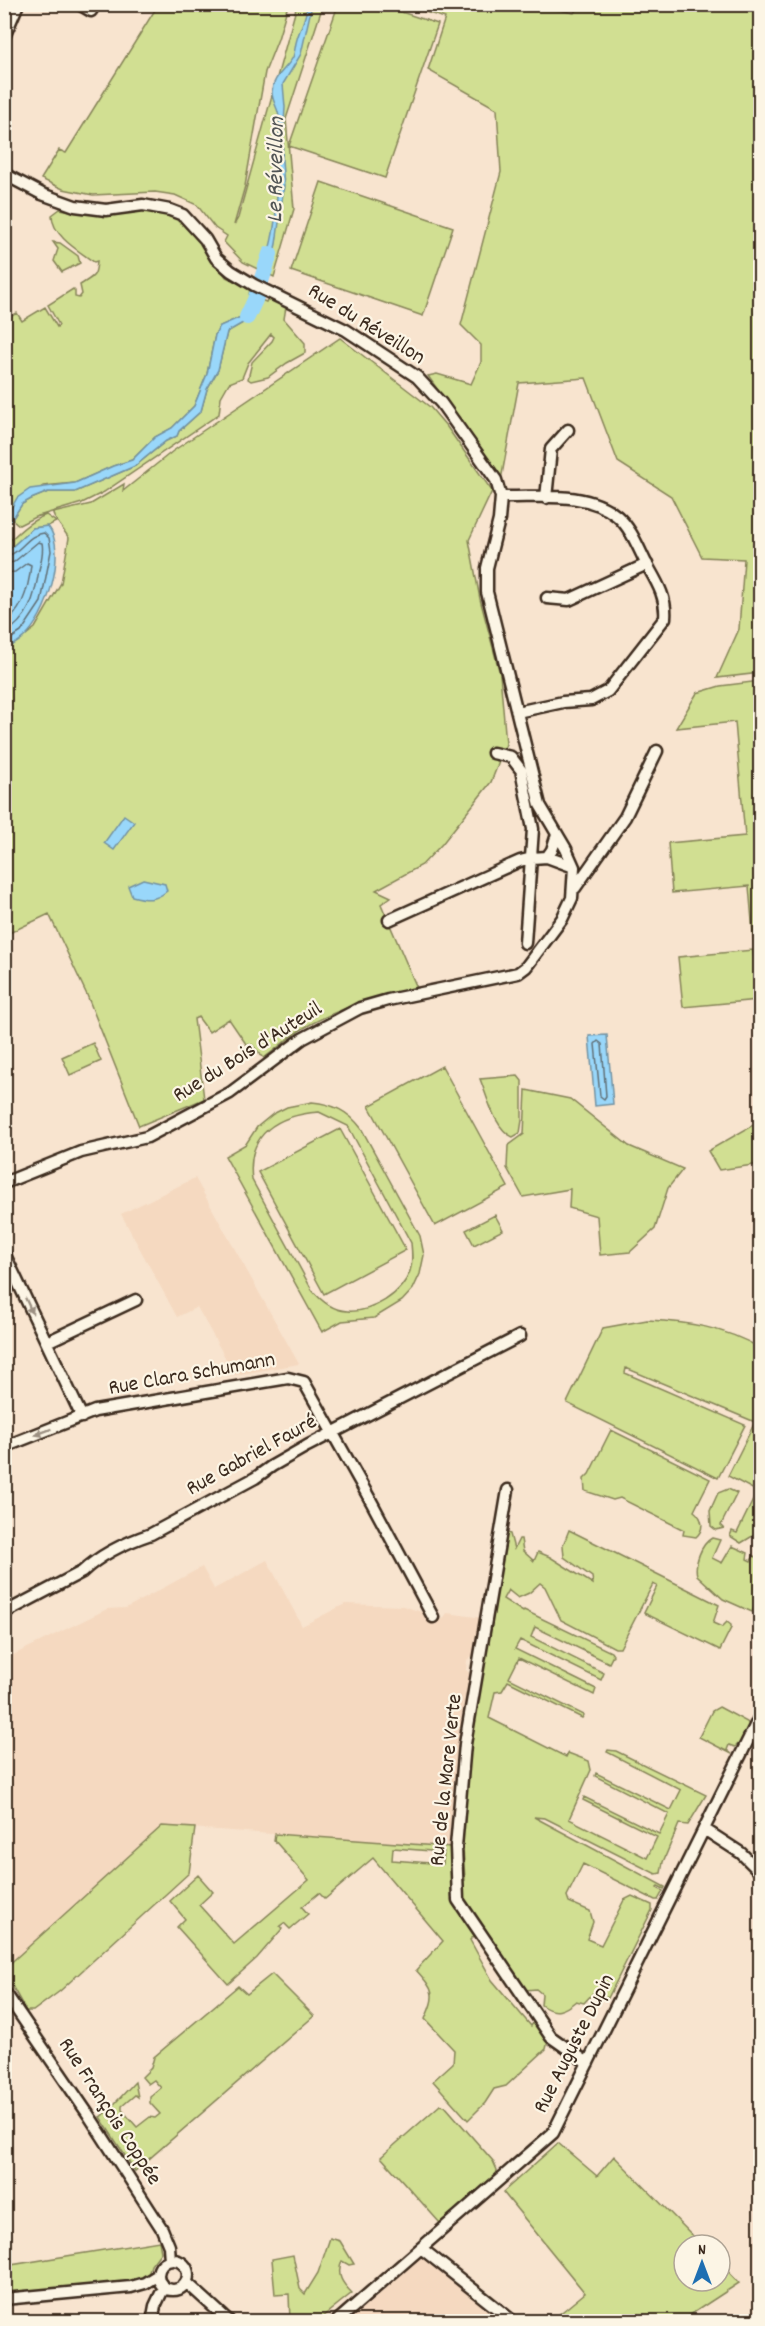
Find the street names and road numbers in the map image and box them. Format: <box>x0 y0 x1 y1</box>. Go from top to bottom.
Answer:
street label: Rue du Réveillon <box>301 277 431 373</box>
street label: Rue du Bois d'Auteuil <box>167 995 329 1111</box>
street label: Rue Clara Schumann <box>106 1345 278 1405</box>
street label: Rue Gabriel Fauré <box>181 1407 323 1505</box>
street label: Rue de la Mare Verte <box>423 1692 471 1868</box>
street label: Rue Auguste Dupin <box>527 1969 623 2119</box>
street label: Rue François Coppée <box>50 2032 168 2192</box>

